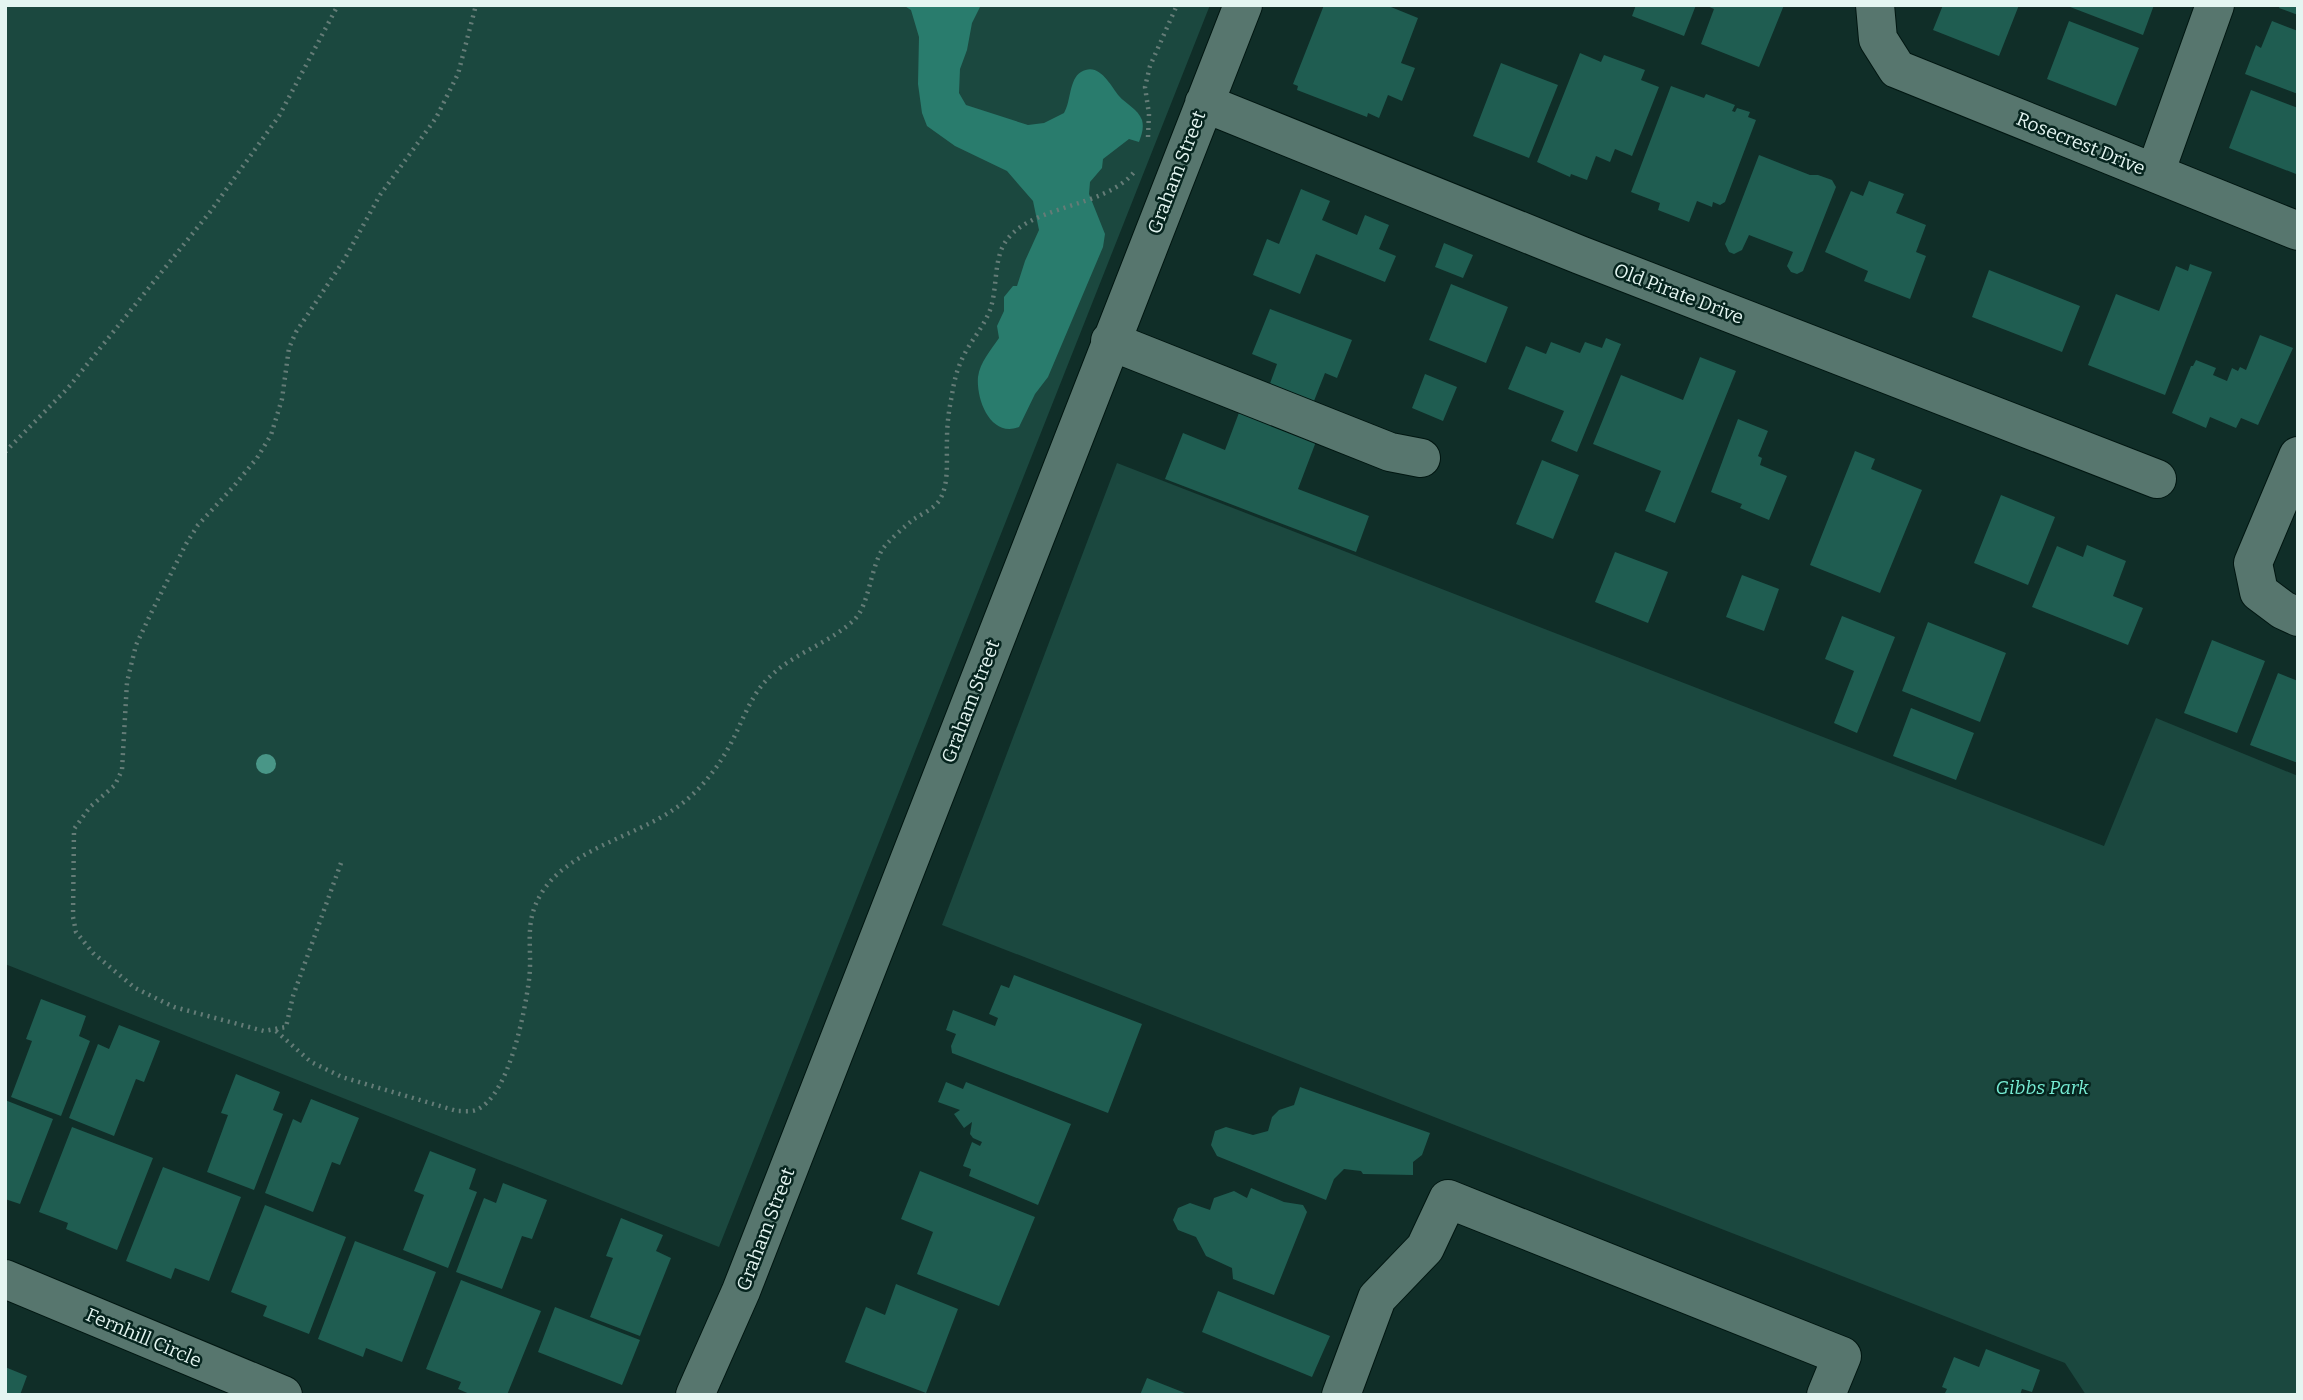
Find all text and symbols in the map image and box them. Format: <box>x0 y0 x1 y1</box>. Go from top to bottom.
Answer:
street label: Graham Street <box>1142 107 1211 237</box>
street label: Rosecrest Drive <box>2013 107 2149 180</box>
street label: Old Pirate Drive <box>1611 258 1747 329</box>
street label: Graham Street <box>936 636 1005 766</box>
park label: Gibbs Park <box>1995 1076 2089 1099</box>
street label: Graham Street <box>731 1164 800 1294</box>
street label: Fernhill Circle <box>83 1303 205 1372</box>

